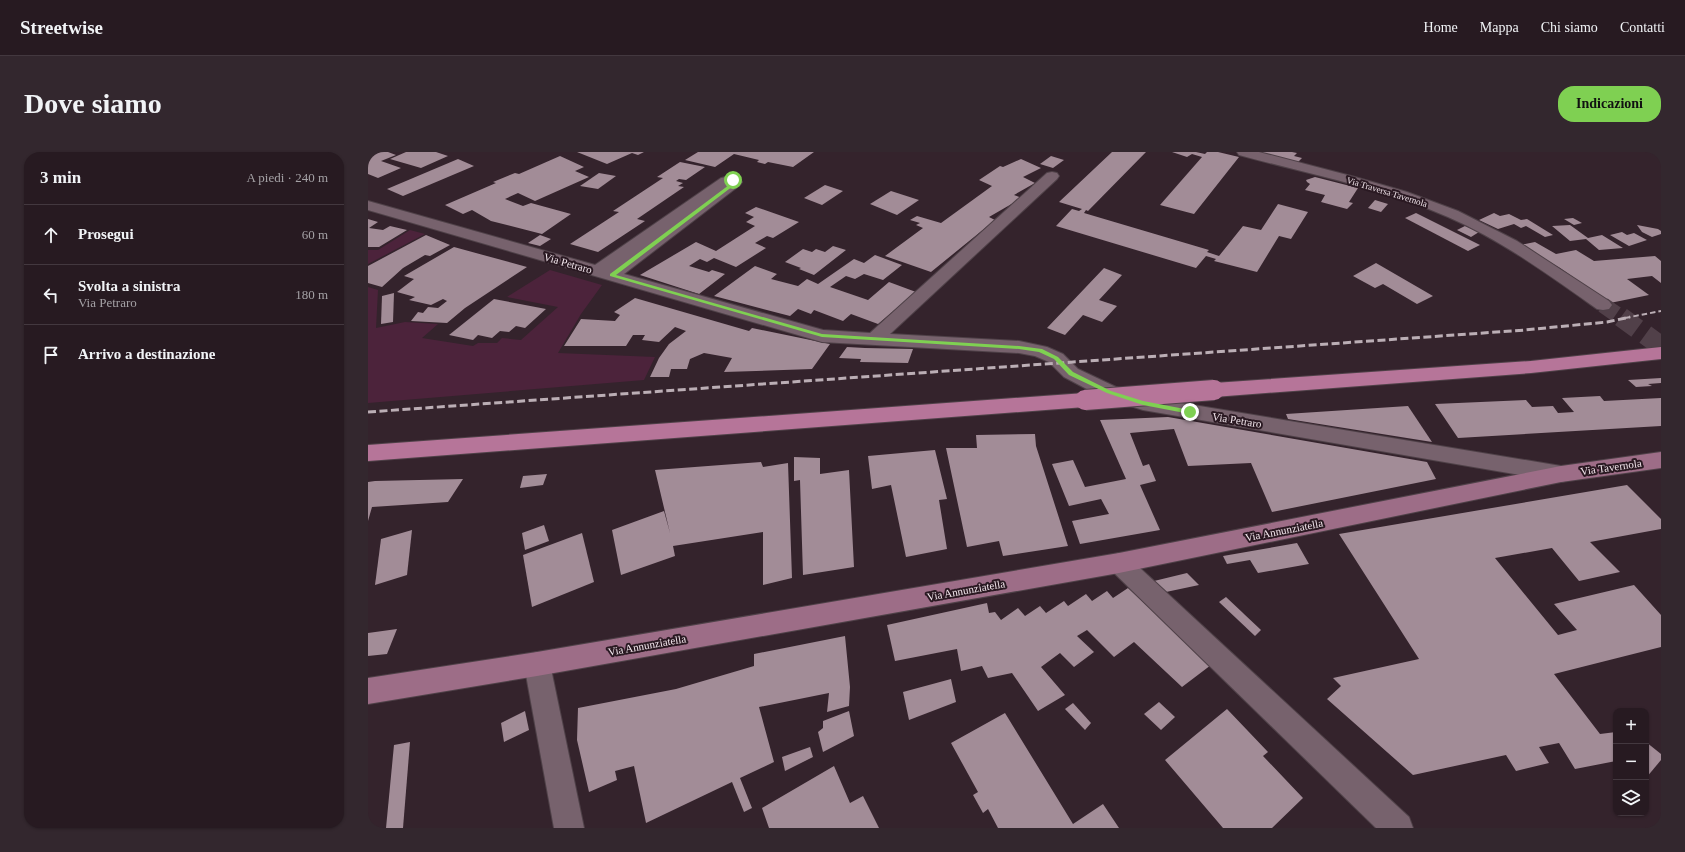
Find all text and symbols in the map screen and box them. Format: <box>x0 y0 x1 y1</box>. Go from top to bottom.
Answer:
text: Streetwise <box>20 17 103 38</box>
text: Home <box>1424 20 1458 35</box>
text: Mappa <box>1480 20 1519 35</box>
text: Chi siamo <box>1541 20 1598 35</box>
text: Contatti <box>1620 20 1665 35</box>
button: Indicazioni <box>1558 86 1661 122</box>
text: Dove siamo <box>24 88 162 119</box>
text: 3 min <box>40 168 81 187</box>
text: A piedi · 240 m <box>246 170 328 185</box>
route start <box>724 171 742 189</box>
street label: Via Traversa Tavernola <box>1346 175 1428 209</box>
icon: ahead <box>40 224 62 246</box>
text: Prosegui <box>78 226 134 242</box>
text: 60 m <box>302 227 328 242</box>
street label: Via Petraro <box>542 250 594 276</box>
text: Svolta a sinistra <box>78 278 181 294</box>
icon: left <box>40 284 62 306</box>
text: 180 m <box>295 287 328 302</box>
text: Via Petraro <box>78 295 137 310</box>
icon: arrive <box>40 344 62 366</box>
text: Arrivo a destinazione <box>78 346 215 362</box>
route end <box>1181 403 1199 421</box>
street label: Via Petraro <box>1211 410 1263 430</box>
street label: Via Tavernola <box>1580 457 1642 477</box>
street label: Via Annunziatella <box>1244 517 1324 543</box>
street label: Via Annunziatella <box>926 577 1006 603</box>
street label: Via Annunziatella <box>607 632 687 658</box>
map controls <box>1613 708 1649 816</box>
button: + <box>1613 708 1649 744</box>
button: − <box>1613 744 1649 780</box>
button: layers <box>1613 780 1649 816</box>

